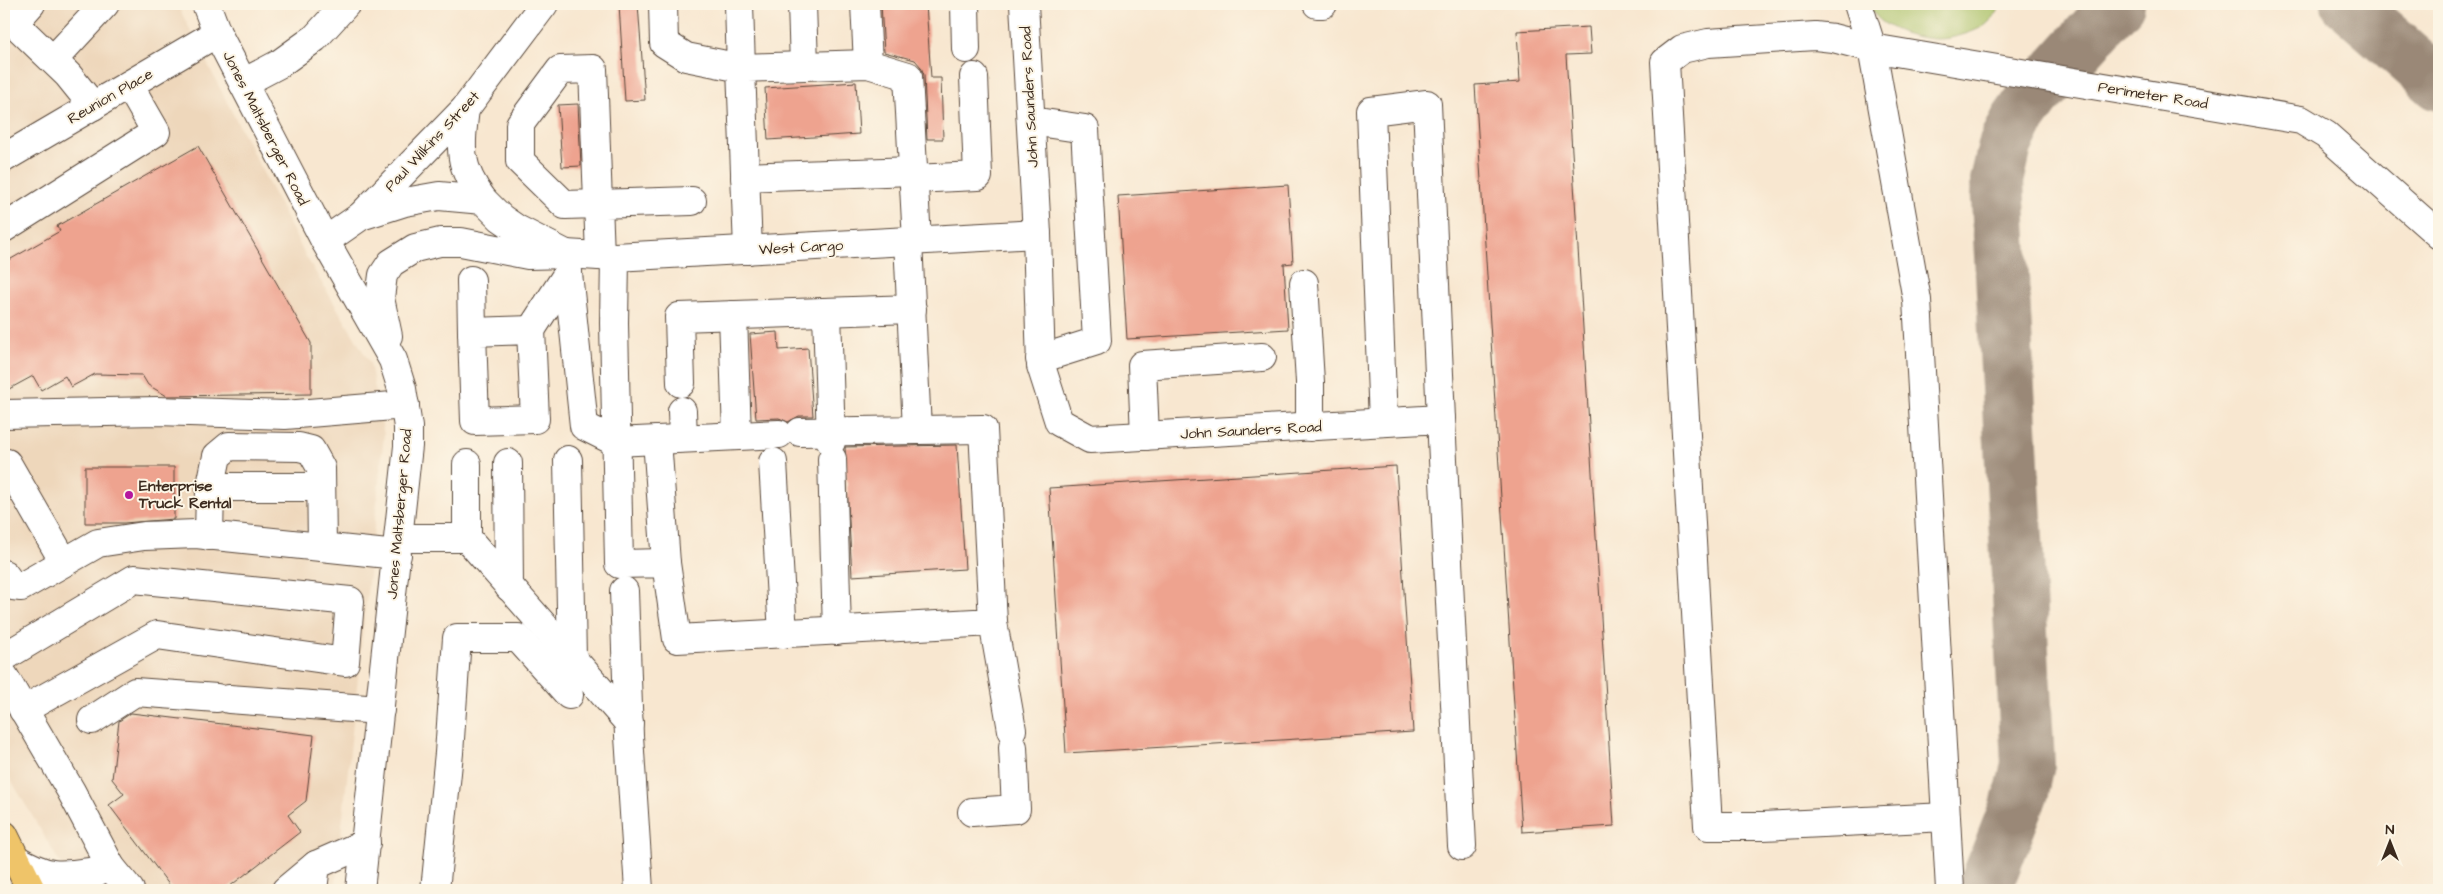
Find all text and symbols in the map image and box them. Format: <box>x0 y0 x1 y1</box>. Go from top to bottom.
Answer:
street label: John Saunders Road <box>1015 25 1044 168</box>
street label: Jones Maltsberger Road <box>217 47 314 210</box>
street label: Reunion Place <box>64 64 157 129</box>
street label: Perimeter Road <box>2096 76 2210 115</box>
street label: Paul Wilkins Street <box>380 86 485 196</box>
street label: West Cargo <box>758 235 844 261</box>
street label: John Saunders Road <box>1180 416 1323 445</box>
street label: Jones Maltsberger Road <box>382 428 418 600</box>
place label: Enterprise Truck Rental <box>138 476 232 514</box>
marker: Enterprise Truck Rental <box>123 489 135 501</box>
north arrow <box>2366 816 2416 866</box>
text: N <box>2386 820 2395 840</box>

